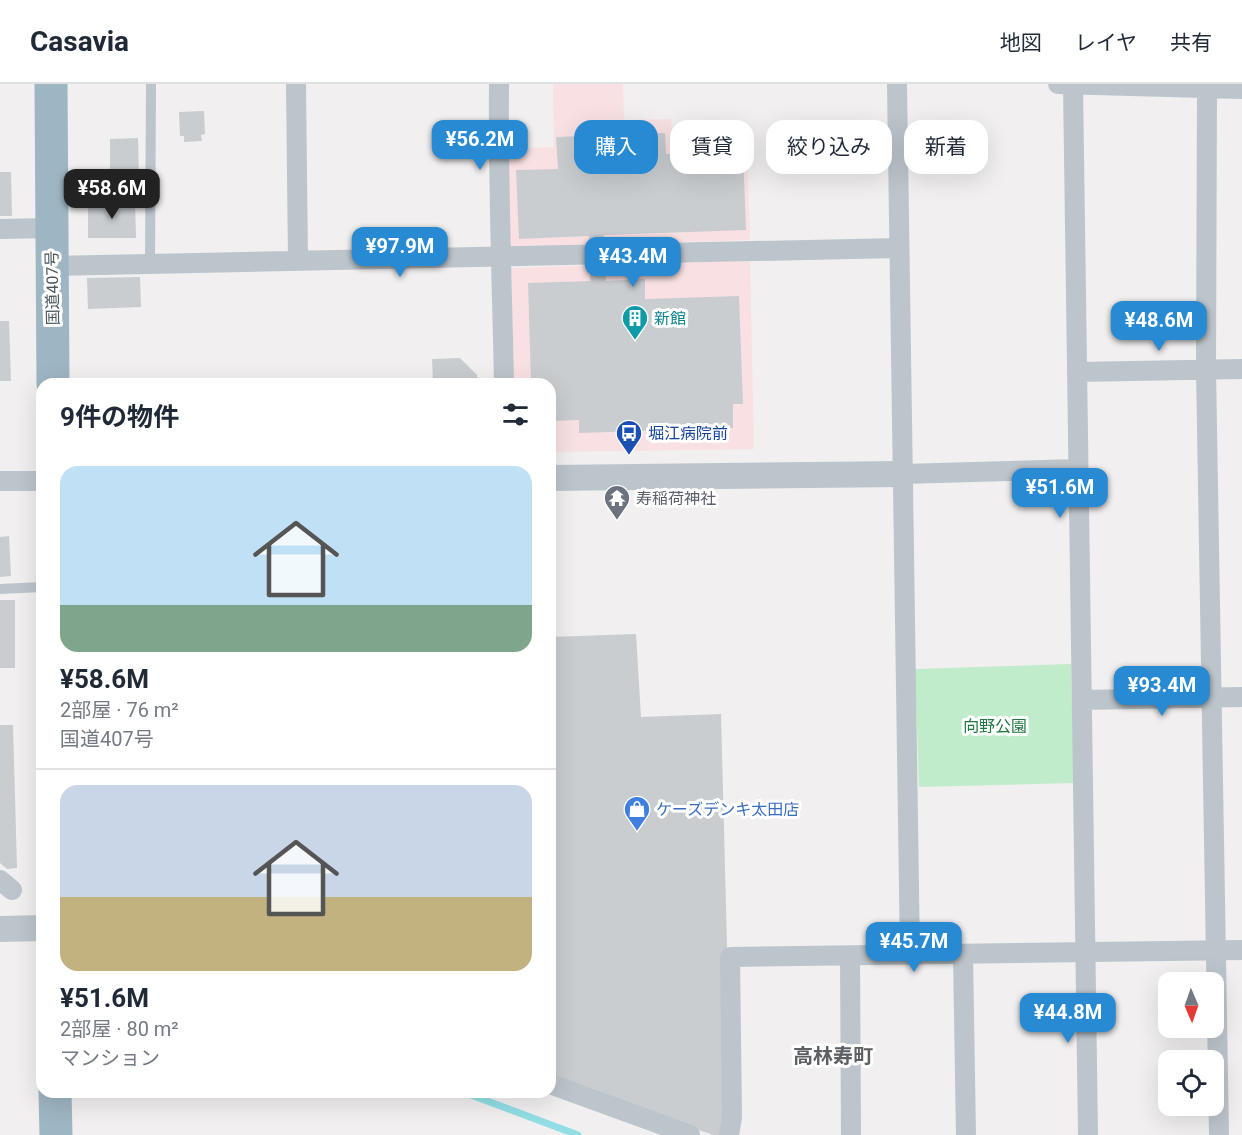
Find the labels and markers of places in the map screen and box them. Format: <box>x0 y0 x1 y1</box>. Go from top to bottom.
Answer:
pin: ¥56.2M <box>431 120 529 171</box>
pin: ¥58.6M <box>63 169 161 220</box>
pin: ¥97.9M <box>351 227 449 278</box>
pin: ¥43.4M <box>584 237 682 288</box>
pin: ¥48.6M <box>1110 301 1208 352</box>
building icon: 新館 <box>620 303 650 341</box>
place label: 新館 <box>654 309 686 328</box>
bus stop icon: 堀江病院前 <box>614 418 644 456</box>
place label: 堀江病院前 <box>648 424 728 443</box>
pin: ¥51.6M <box>1011 468 1109 519</box>
temple icon: 寿稲荷神社 <box>602 483 632 521</box>
place label: 寿稲荷神社 <box>636 489 716 508</box>
pin: ¥93.4M <box>1113 666 1211 717</box>
shop icon: ケーズデンキ太田店 <box>622 794 652 832</box>
place label: ケーズデンキ太田店 <box>656 800 799 819</box>
pin: ¥45.7M <box>865 922 963 973</box>
pin: ¥44.8M <box>1019 993 1117 1044</box>

